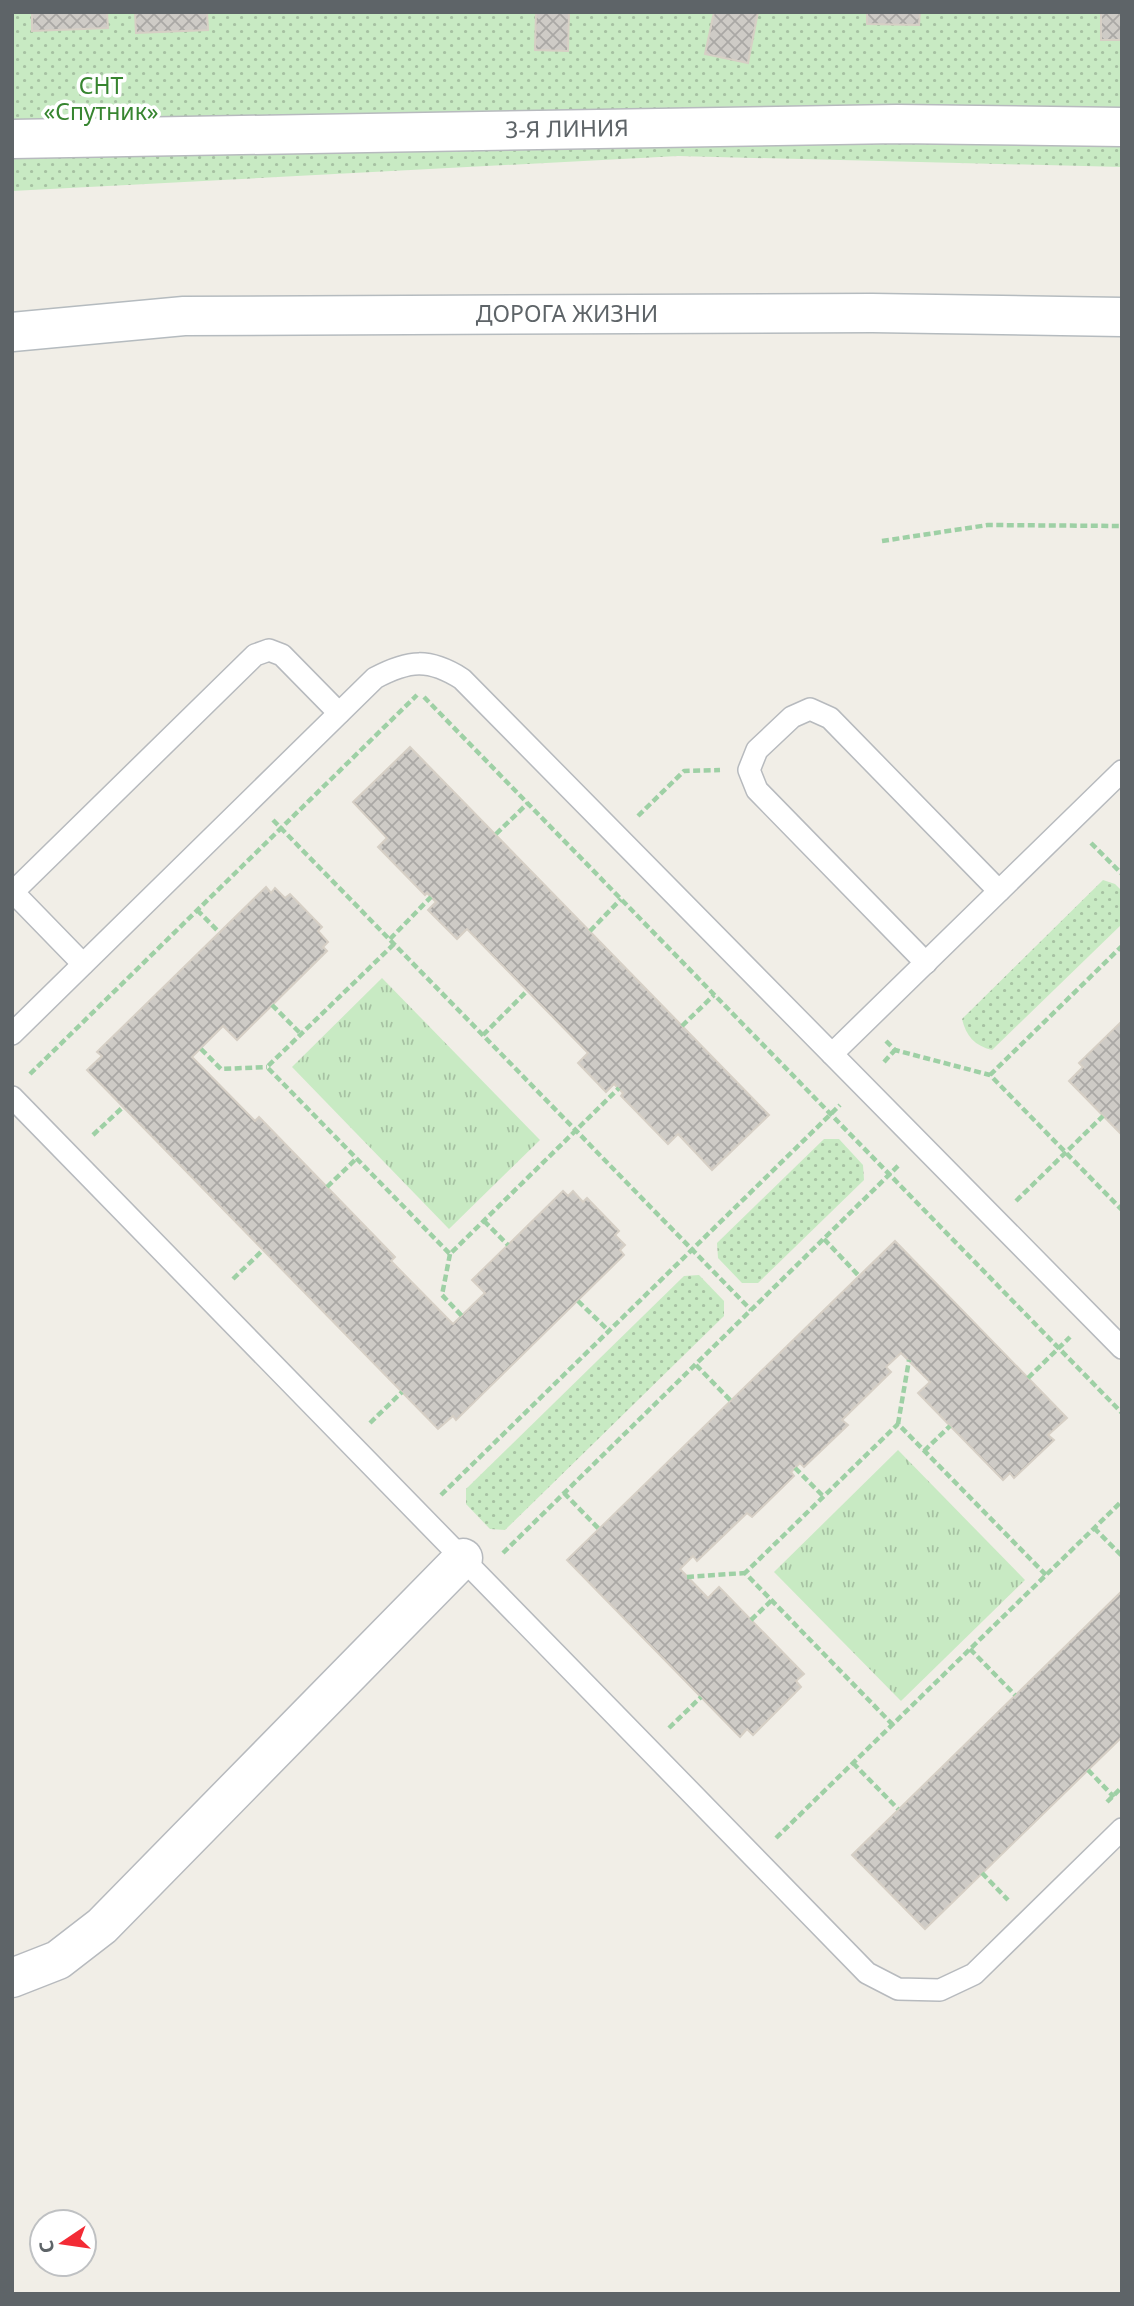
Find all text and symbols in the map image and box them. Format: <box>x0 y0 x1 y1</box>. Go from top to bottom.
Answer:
park label: СНТ «Спутник» <box>43 69 159 127</box>
street label: 3-Я ЛИНИЯ <box>505 111 629 145</box>
street label: ДОРОГА ЖИЗНИ <box>476 297 658 329</box>
north arrow <box>28 2208 98 2278</box>
text: С <box>32 2238 60 2256</box>

